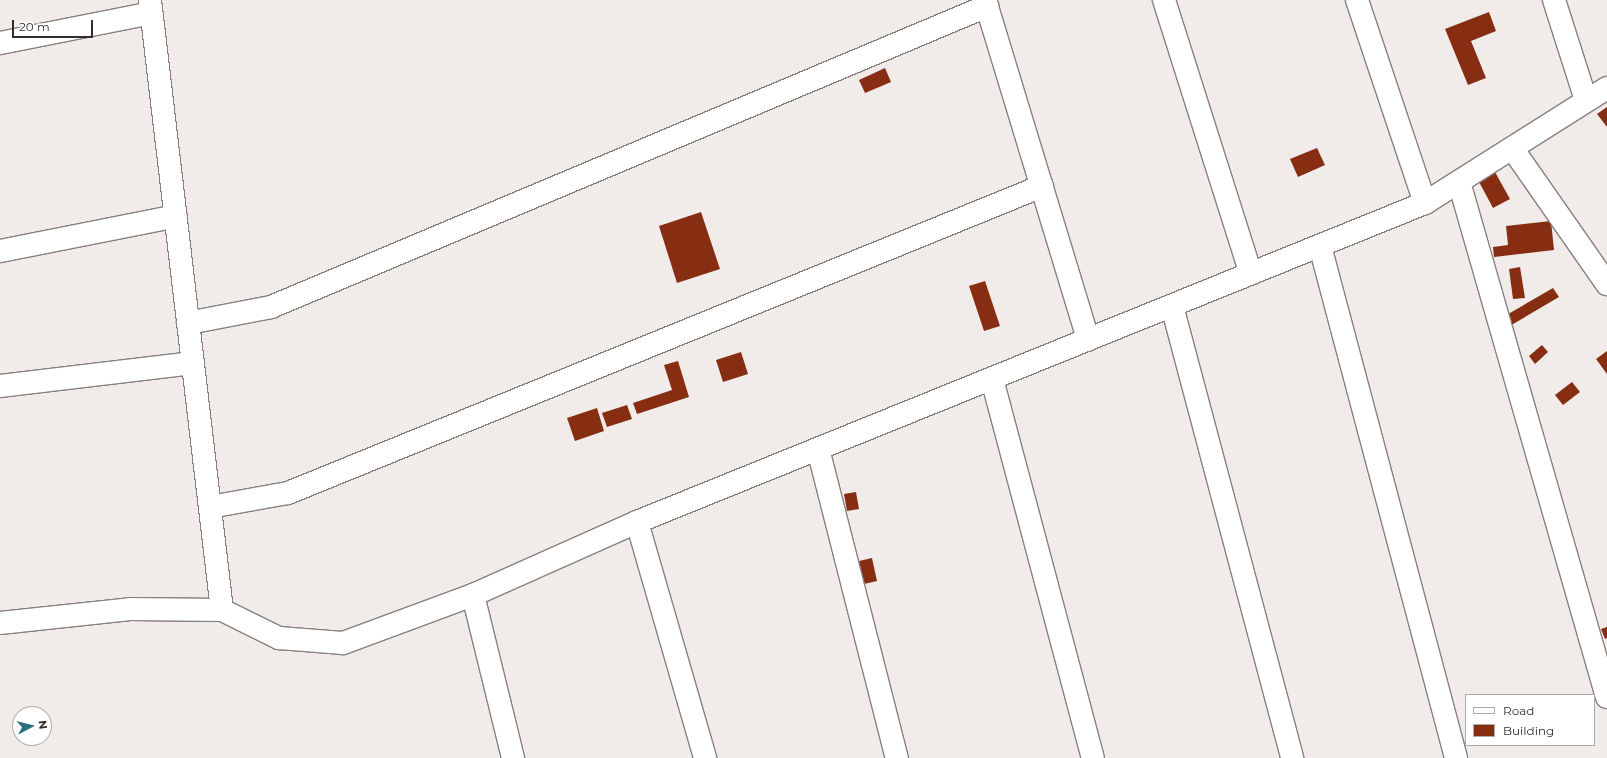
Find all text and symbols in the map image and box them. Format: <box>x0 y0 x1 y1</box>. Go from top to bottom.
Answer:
scale bar <box>14 12 95 38</box>
text: 20 m <box>19 19 50 34</box>
legend <box>1465 694 1595 746</box>
text: Road <box>1503 703 1534 718</box>
north arrow <box>12 706 52 746</box>
text: N <box>35 719 50 730</box>
text: Building <box>1503 723 1554 738</box>

